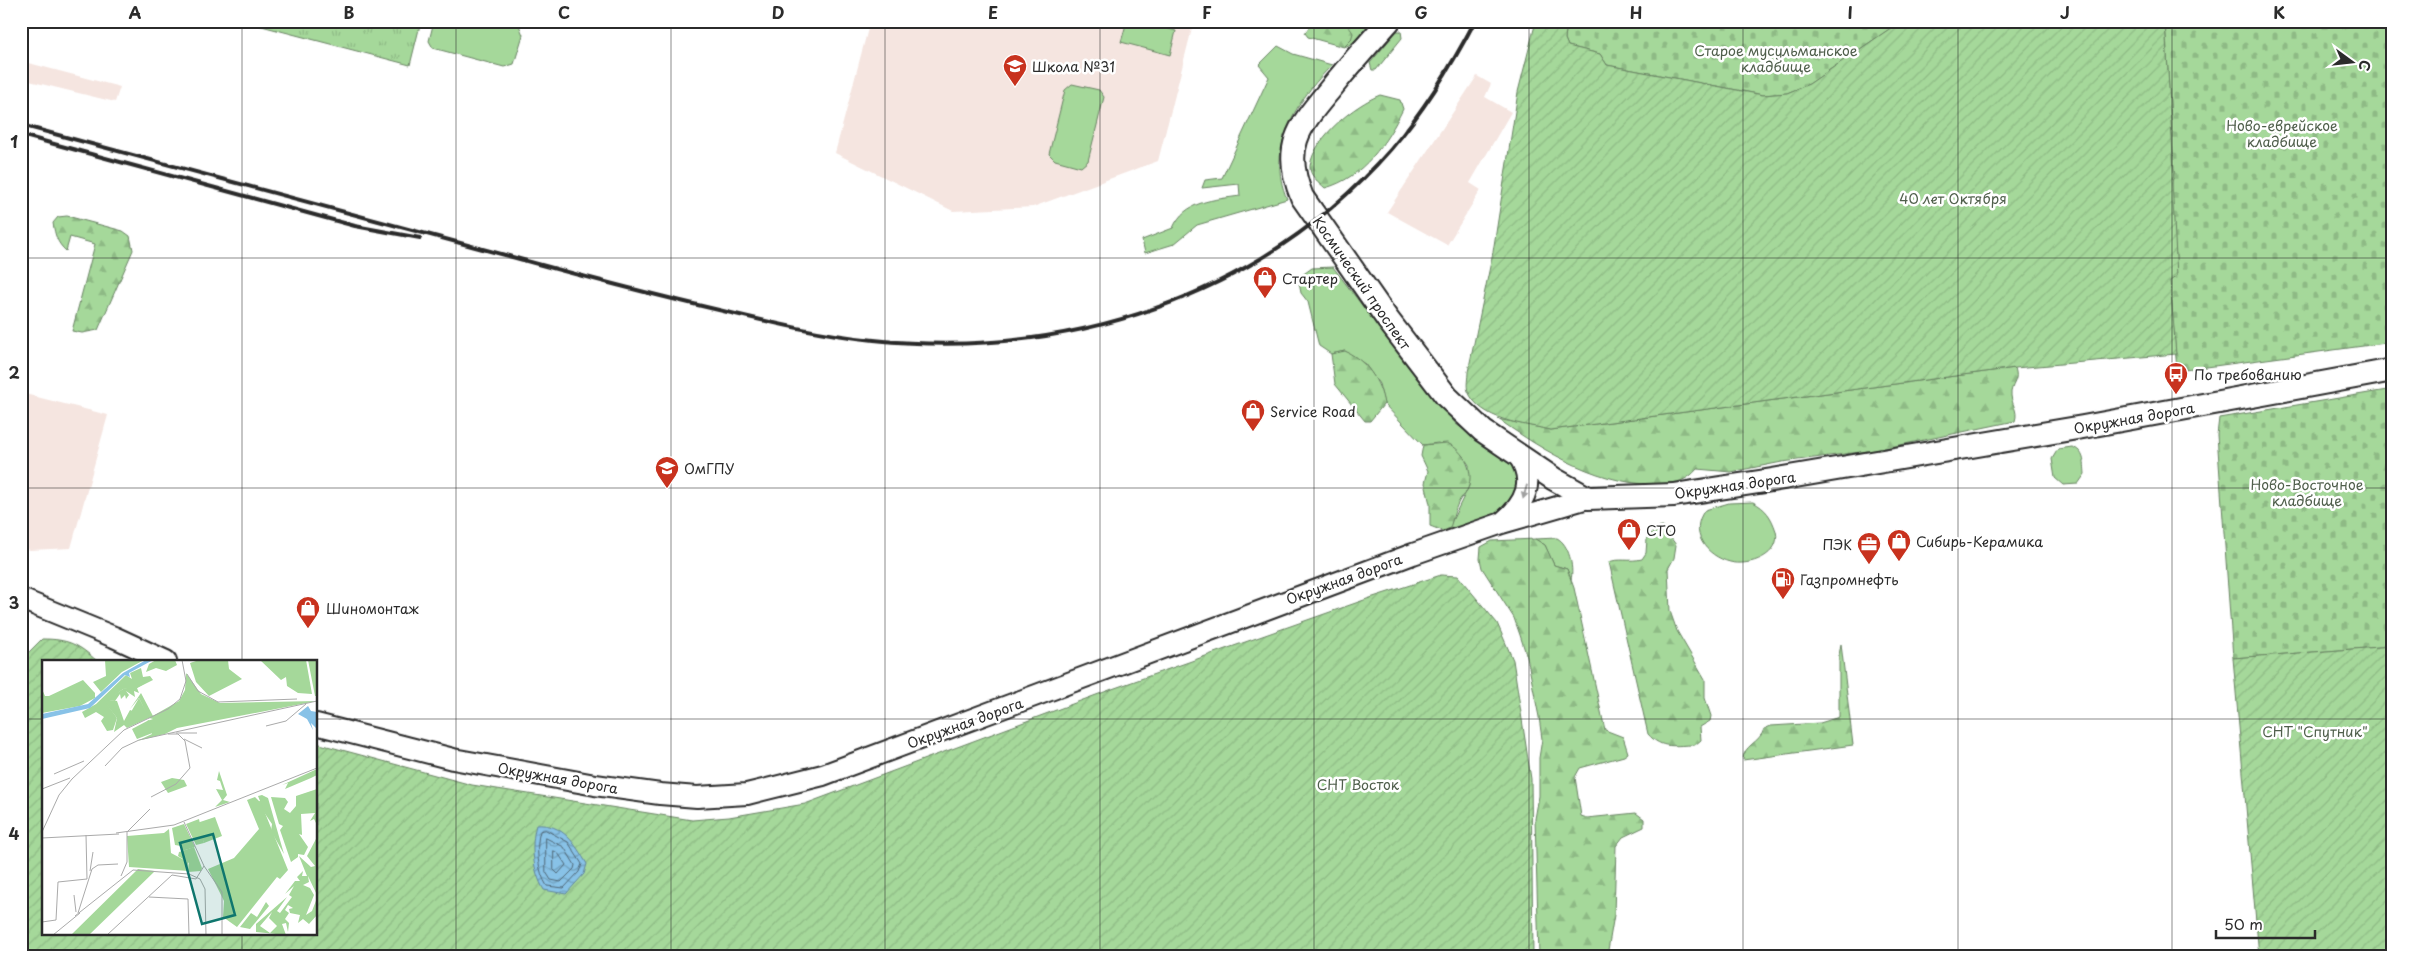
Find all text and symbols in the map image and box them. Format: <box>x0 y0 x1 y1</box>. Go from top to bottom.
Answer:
text: A <box>129 0 142 24</box>
text: B <box>344 0 355 24</box>
text: C <box>558 0 570 24</box>
text: D <box>772 0 784 24</box>
text: E <box>988 0 998 24</box>
text: F <box>1202 0 1212 24</box>
text: G <box>1414 0 1428 24</box>
text: H <box>1630 0 1642 24</box>
text: I <box>1847 0 1853 24</box>
text: J <box>2060 0 2070 24</box>
text: K <box>2273 0 2285 24</box>
north arrow <box>2326 38 2376 88</box>
park label: Старое мусульманское кладбище <box>1694 40 1858 77</box>
school or university icon: Школа №31 <box>1002 53 1028 87</box>
place label: Школа №31 <box>1032 56 1115 77</box>
text: С <box>2354 58 2377 73</box>
park label: Ново-еврейское кладбище <box>2226 115 2338 152</box>
text: 1 <box>10 129 18 153</box>
park label: 40 лет Октября <box>1899 188 2007 209</box>
street label: Космический проспект <box>1308 212 1416 354</box>
shop icon: Стартер <box>1252 265 1278 299</box>
place label: Стартер <box>1282 268 1338 289</box>
text: 2 <box>8 360 20 384</box>
bus stop icon: По требованию <box>2163 361 2189 395</box>
place label: По требованию <box>2194 364 2302 385</box>
street label: Окружная дорога <box>2072 397 2196 439</box>
shop icon: Service Road <box>1240 398 1266 432</box>
place label: Service Road <box>1270 401 1356 422</box>
school or university icon: ОмГПУ <box>654 455 680 489</box>
place label: ОмГПУ <box>684 458 735 479</box>
street label: Окружная дорога <box>1673 466 1797 504</box>
park label: Ново-Восточное кладбище <box>2250 474 2364 511</box>
one-way arrow <box>1520 485 1528 500</box>
shop icon: СТО <box>1616 517 1642 551</box>
place label: СТО <box>1646 520 1676 541</box>
shop icon: Сибирь-Керамика <box>1886 528 1912 562</box>
office icon: ПЭК <box>1856 531 1882 565</box>
place label: Сибирь-Керамика <box>1916 531 2043 552</box>
place label: ПЭК <box>1822 534 1852 555</box>
street label: Окружная дорога <box>1283 548 1405 610</box>
fuel station icon: Газпромнефть <box>1770 566 1796 600</box>
place label: Газпромнефть <box>1800 569 1899 590</box>
text: 3 <box>9 590 19 614</box>
shop icon: Шиномонтаж <box>295 595 321 629</box>
place label: Шиномонтаж <box>326 598 420 619</box>
inset map <box>42 660 318 934</box>
street label: Окружная дорога <box>904 692 1026 754</box>
park label: СНТ "Спутник" <box>2262 721 2368 742</box>
street label: Окружная дорога <box>496 757 620 799</box>
park label: СНТ Восток <box>1317 774 1400 795</box>
text: 4 <box>9 821 20 845</box>
scale bar <box>2216 907 2315 939</box>
text: 50 m <box>2224 912 2263 935</box>

